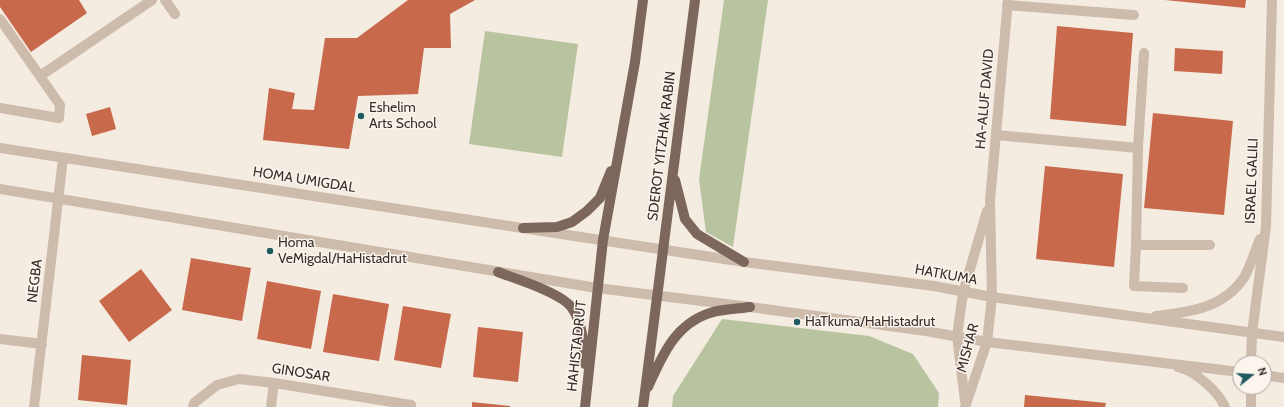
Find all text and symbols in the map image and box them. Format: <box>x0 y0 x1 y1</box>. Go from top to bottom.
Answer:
street label: HA-ALUF DAVID <box>972 48 998 150</box>
street label: SDEROT YITZHAK RABIN <box>644 70 680 222</box>
place label: Eshelim Arts School <box>369 100 437 132</box>
marker: Eshelim Arts School <box>356 111 366 121</box>
street label: ISRAEL GALILI <box>1242 138 1262 224</box>
street label: HOMA UMIGDAL <box>251 164 357 196</box>
place label: Homa VeMigdal/HaHistadrut <box>278 235 407 268</box>
marker: Homa VeMigdal/HaHistadrut <box>265 246 275 256</box>
street label: NEGBA <box>24 258 46 304</box>
street label: HATKUMA <box>913 261 979 289</box>
street label: HAHISTADRUT <box>564 300 590 392</box>
place label: HaTkuma/HaHistadrut <box>805 314 935 330</box>
marker: HaTkuma/HaHistadrut <box>792 317 802 327</box>
street label: MISHAR <box>953 322 983 374</box>
north arrow <box>1232 355 1272 395</box>
street label: GINOSAR <box>271 360 331 386</box>
text: N <box>1255 366 1270 377</box>

